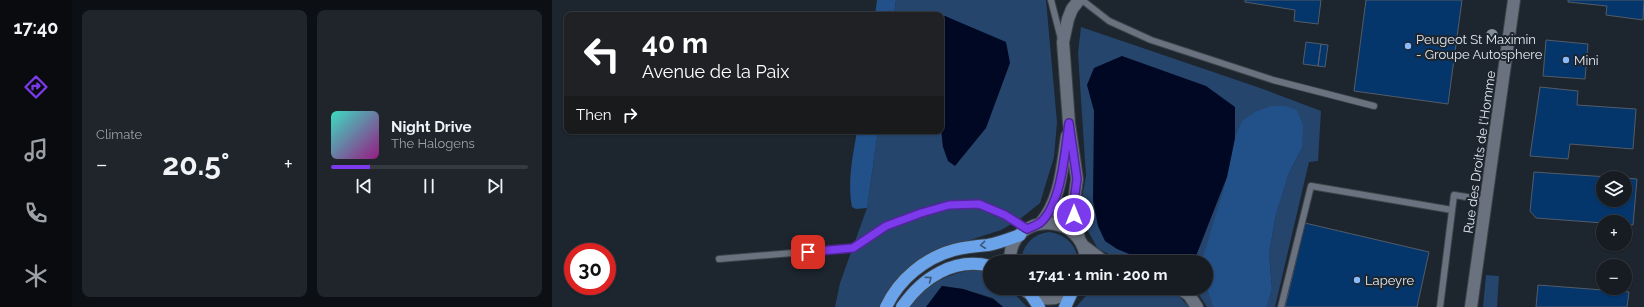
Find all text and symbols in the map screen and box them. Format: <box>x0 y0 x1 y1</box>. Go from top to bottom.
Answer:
text: 17:40 <box>14 17 58 38</box>
text: 40 m <box>642 27 708 60</box>
icon: left <box>576 28 628 80</box>
place label: Peugeot St Maximin - Groupe Autosphere <box>1416 32 1543 62</box>
marker: Peugeot St Maximin - Groupe Autosphere <box>1403 41 1413 51</box>
place label: Mini <box>1574 53 1599 68</box>
marker: Mini <box>1561 55 1571 65</box>
text: Avenue de la Paix <box>642 61 789 82</box>
street label: Rue des Droits de l'Homme <box>1461 69 1498 234</box>
icon: directions <box>22 73 50 101</box>
icon: right <box>619 104 641 126</box>
text: Then <box>576 106 611 124</box>
text: Night Drive <box>391 118 471 136</box>
text: Climate <box>96 127 142 142</box>
icon: music <box>22 136 50 164</box>
text: The Halogens <box>391 136 475 151</box>
text: 20.5° <box>162 147 229 182</box>
text: − <box>96 151 108 177</box>
text: + <box>284 151 293 177</box>
map controls <box>1596 171 1632 295</box>
button: layers <box>1596 171 1632 207</box>
icon: previous <box>353 175 375 197</box>
icon: pause <box>418 175 440 197</box>
icon: next <box>484 175 506 197</box>
position arrow <box>1053 194 1095 236</box>
icon: phone <box>22 199 50 227</box>
button: + <box>1596 215 1632 251</box>
pin <box>791 235 825 269</box>
one-way arrow <box>979 240 986 249</box>
icon: arrive <box>797 241 819 263</box>
speed limit sign: 30 <box>564 243 616 295</box>
button: − <box>1596 259 1632 295</box>
icon: climate <box>22 262 50 290</box>
text: 17:41 · 1 min · 200 m <box>1029 266 1167 284</box>
place label: Lapeyre <box>1365 273 1415 288</box>
marker: Lapeyre <box>1352 275 1362 285</box>
one-way arrow <box>924 277 931 284</box>

